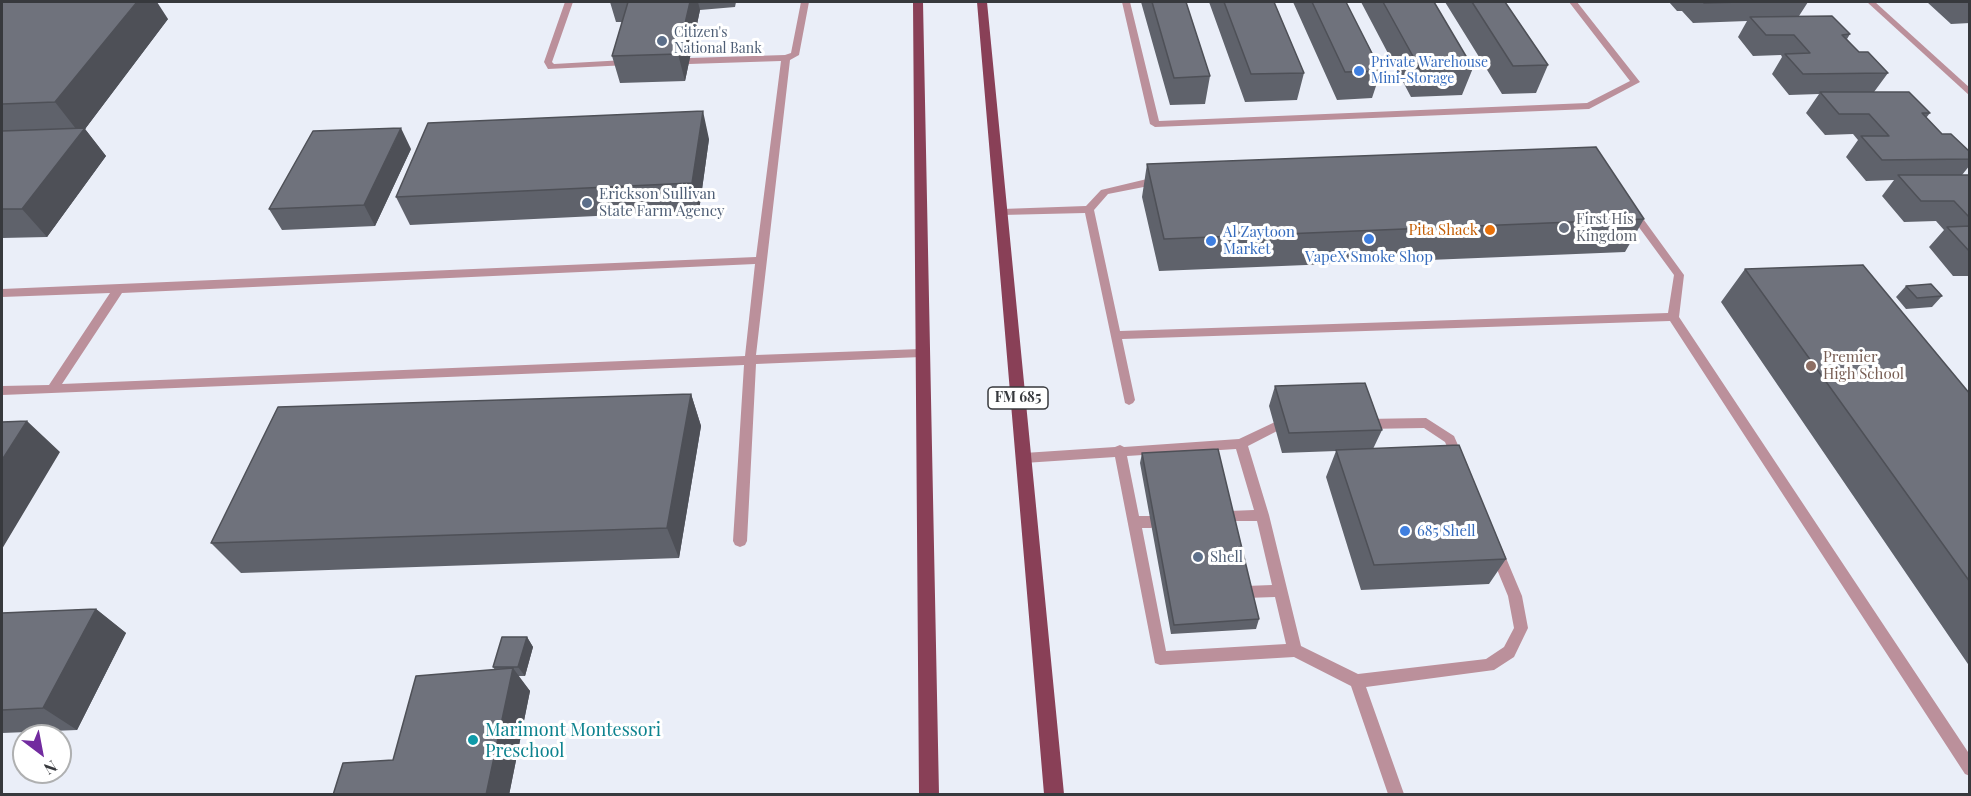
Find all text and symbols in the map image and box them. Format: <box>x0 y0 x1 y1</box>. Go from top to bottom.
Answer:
place label: Citizen's National Bank <box>674 25 762 57</box>
marker: Citizen's National Bank <box>655 34 669 48</box>
place label: Private Warehouse Mini-Storage <box>1371 55 1488 88</box>
marker: Private Warehouse Mini-Storage <box>1352 64 1366 78</box>
place label: Erickson Sullivan State Farm Agency <box>599 185 725 220</box>
marker: Erickson Sullivan State Farm Agency <box>580 196 594 210</box>
place label: First His Kingdom <box>1576 210 1637 245</box>
place label: Pita Shack <box>1408 221 1478 239</box>
marker: First His Kingdom <box>1557 221 1571 235</box>
place label: Al Zaytoon Market <box>1223 223 1295 258</box>
marker: Pita Shack <box>1483 223 1497 237</box>
marker: VapeX Smoke Shop <box>1362 232 1376 246</box>
marker: Al Zaytoon Market <box>1204 234 1218 248</box>
place label: VapeX Smoke Shop <box>1305 248 1433 266</box>
place label: Premier High School <box>1823 348 1904 383</box>
marker: Premier High School <box>1804 359 1818 373</box>
road number: FM 685 <box>988 387 1048 409</box>
place label: 685 Shell <box>1417 522 1476 540</box>
marker: 685 Shell <box>1398 524 1412 538</box>
place label: Shell <box>1210 548 1243 566</box>
marker: Shell <box>1191 550 1205 564</box>
place label: Marimont Montessori Preschool <box>485 719 661 762</box>
north arrow <box>12 724 72 784</box>
marker: Marimont Montessori Preschool <box>466 733 480 747</box>
text: N <box>40 756 61 780</box>

